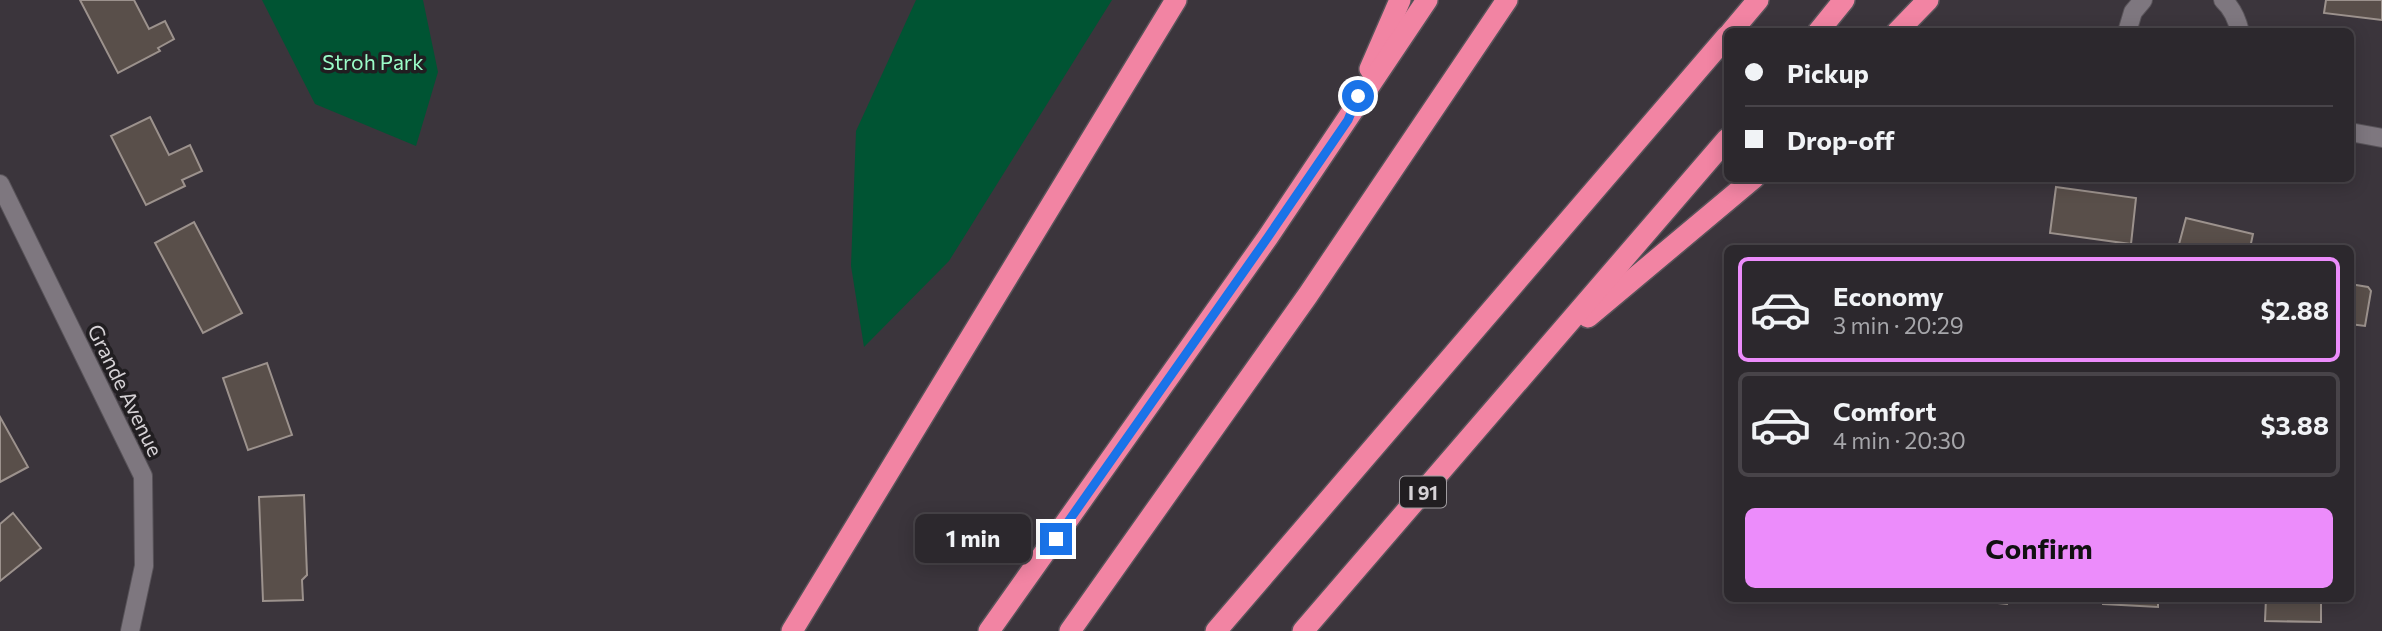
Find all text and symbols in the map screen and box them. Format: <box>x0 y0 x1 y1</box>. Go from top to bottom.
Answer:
park label: Stroh Park <box>322 49 424 74</box>
text: Pickup <box>1787 57 1869 88</box>
route start <box>1342 80 1374 112</box>
text: Drop-off <box>1787 124 1894 155</box>
icon: car <box>1749 278 1812 341</box>
text: Economy <box>1833 280 1944 311</box>
text: $2.88 <box>2261 294 2329 325</box>
text: 3 min · 20:29 <box>1833 311 1964 339</box>
street label: Grande Avenue <box>83 320 169 460</box>
icon: car <box>1749 393 1812 456</box>
text: Comfort <box>1833 395 1936 426</box>
text: $3.88 <box>2261 409 2329 440</box>
text: 4 min · 20:30 <box>1833 426 1966 454</box>
road number: I 91 <box>1400 477 1446 508</box>
button: Confirm <box>1745 508 2333 588</box>
callout: 1 min <box>916 514 1032 564</box>
route end <box>1040 523 1072 555</box>
text: 1 min <box>946 524 1000 552</box>

